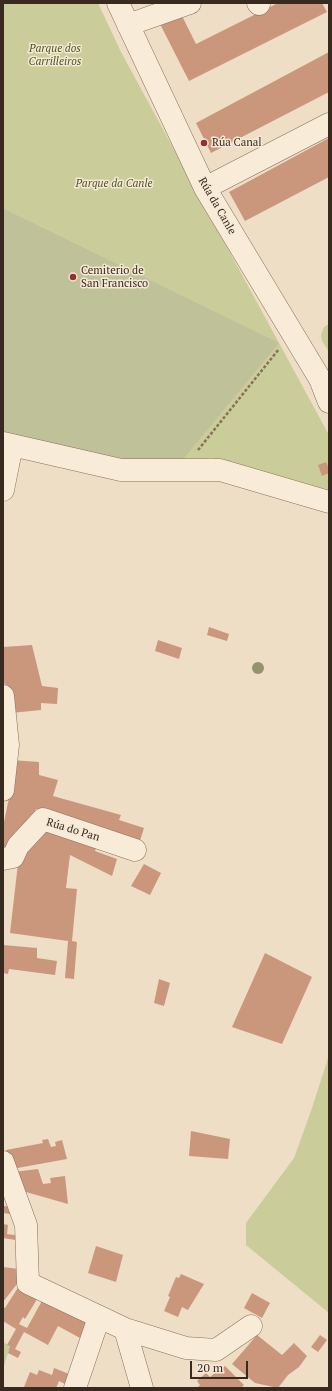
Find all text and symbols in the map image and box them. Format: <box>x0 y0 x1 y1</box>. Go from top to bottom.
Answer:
park label: Parque dos Carrilleiros <box>29 42 81 68</box>
place label: Rúa Canal <box>212 136 262 150</box>
marker: Rúa Canal <box>199 138 209 148</box>
street label: Rúa da Canle <box>195 175 239 237</box>
park label: Parque da Canle <box>76 177 152 191</box>
place label: Cemiterio de San Francisco <box>81 264 148 290</box>
marker: Cemiterio de San Francisco <box>68 272 78 282</box>
street label: Rúa do Pan <box>45 816 101 844</box>
scale bar <box>192 1353 250 1379</box>
text: 20 m <box>197 1360 223 1375</box>

